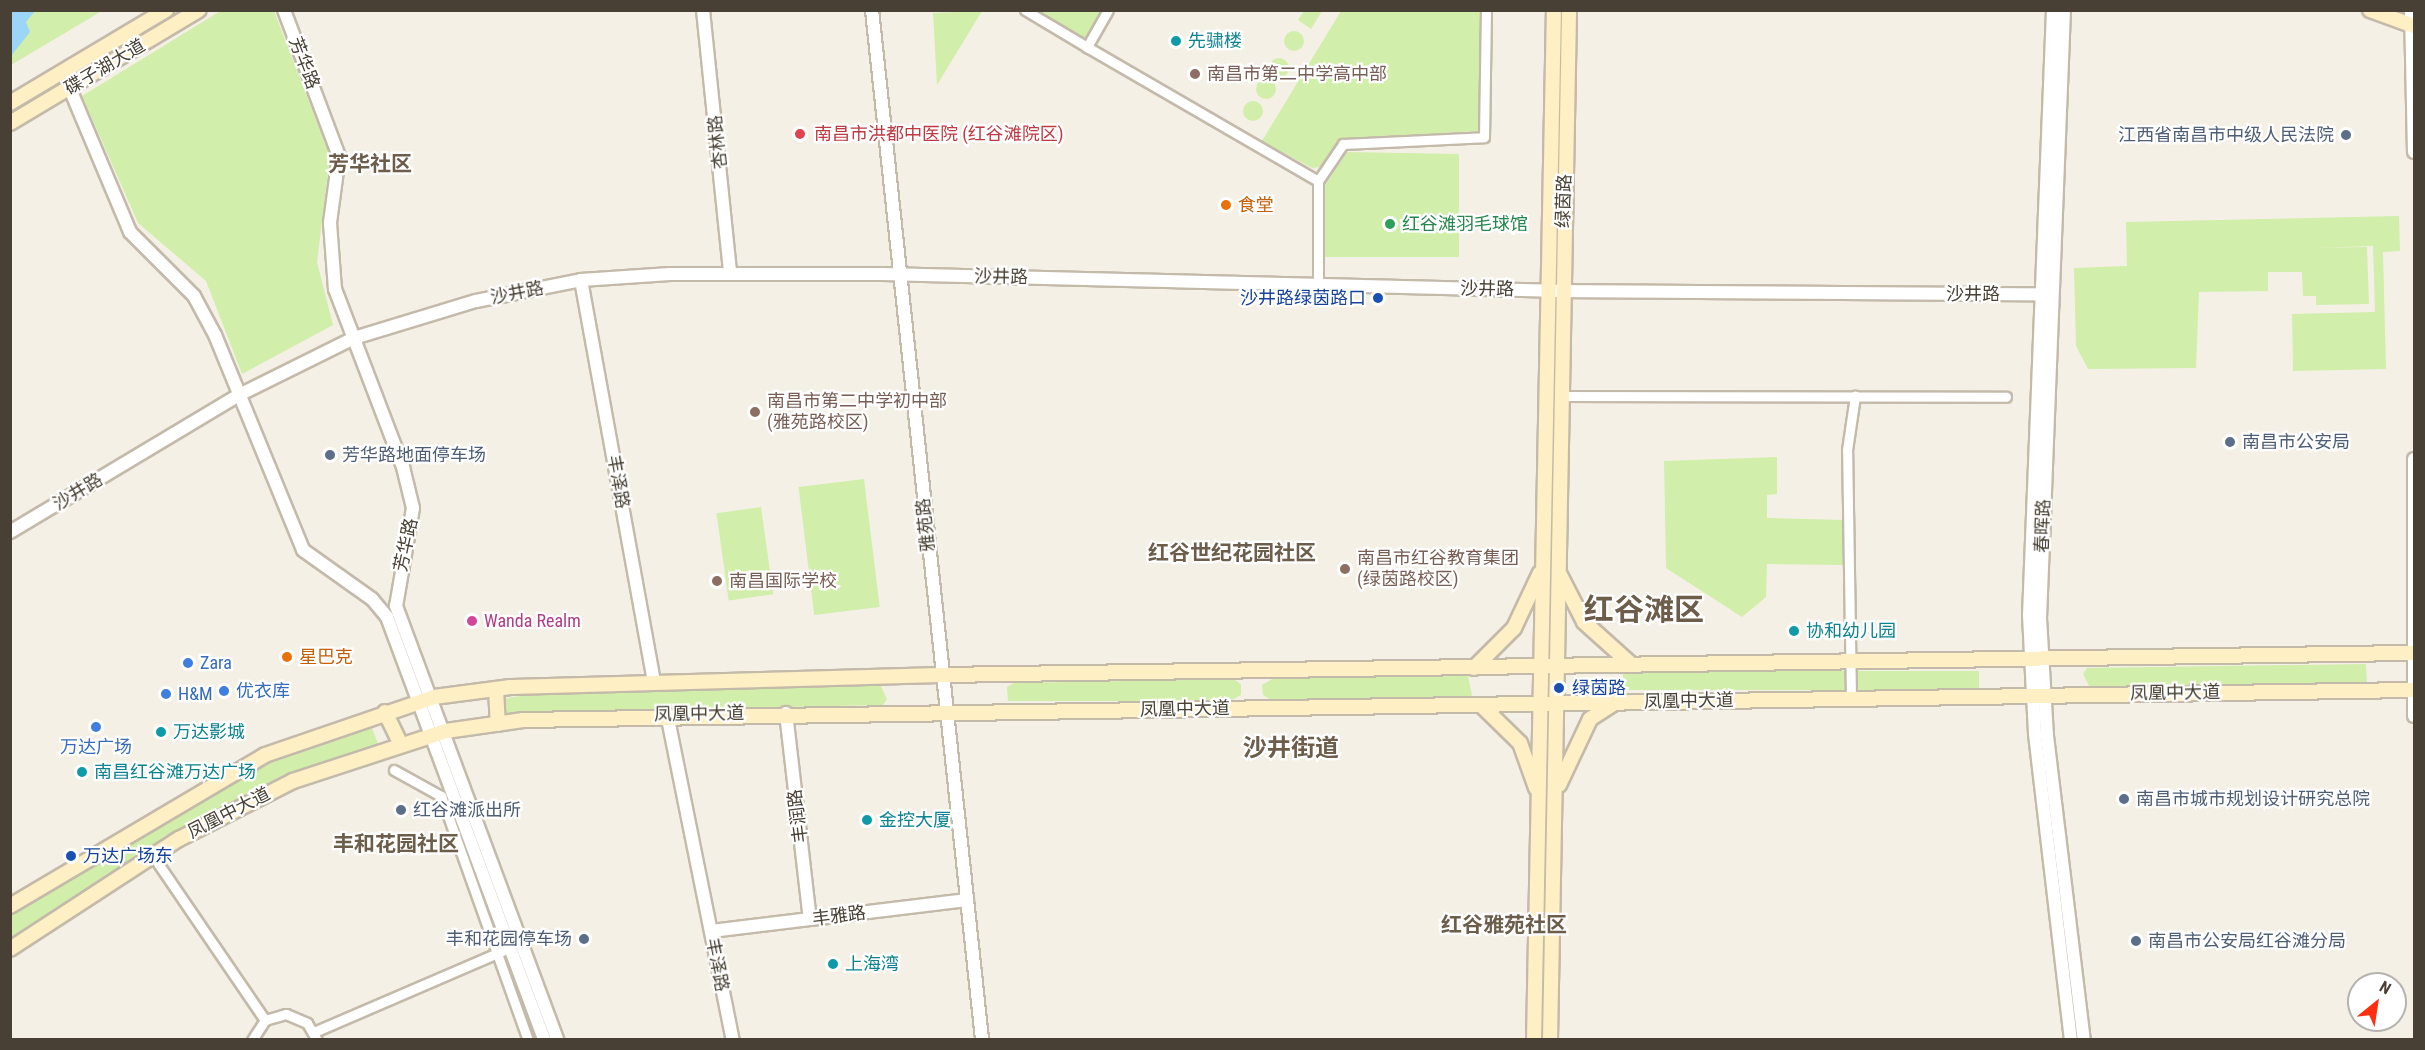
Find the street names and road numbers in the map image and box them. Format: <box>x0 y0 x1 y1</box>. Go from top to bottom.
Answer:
street label: 芳华路 <box>284 34 324 92</box>
street label: 碟子湖大道 <box>61 35 149 99</box>
street label: 杏林路 <box>704 114 732 170</box>
street label: 绿茵路 <box>1552 174 1576 228</box>
street label: 沙井路 <box>974 266 1028 288</box>
street label: 沙井路 <box>488 277 546 309</box>
street label: 沙井路 <box>1460 278 1514 300</box>
street label: 沙井路 <box>1946 283 2000 305</box>
street label: 丰泽路 <box>603 454 633 510</box>
street label: 沙井路 <box>49 469 107 515</box>
street label: 雅苑路 <box>912 497 940 553</box>
street label: 春晖路 <box>2031 499 2055 553</box>
street label: 芳华路 <box>390 516 422 574</box>
street label: 凤凰中大道 <box>2130 681 2220 705</box>
street label: 凤凰中大道 <box>1644 689 1734 713</box>
street label: 凤凰中大道 <box>1140 697 1230 721</box>
street label: 凤凰中大道 <box>654 702 744 726</box>
street label: 凤凰中大道 <box>184 783 274 843</box>
street label: 丰润路 <box>784 788 812 844</box>
street label: 丰雅路 <box>811 902 867 930</box>
street label: 丰泽路 <box>701 936 733 994</box>

